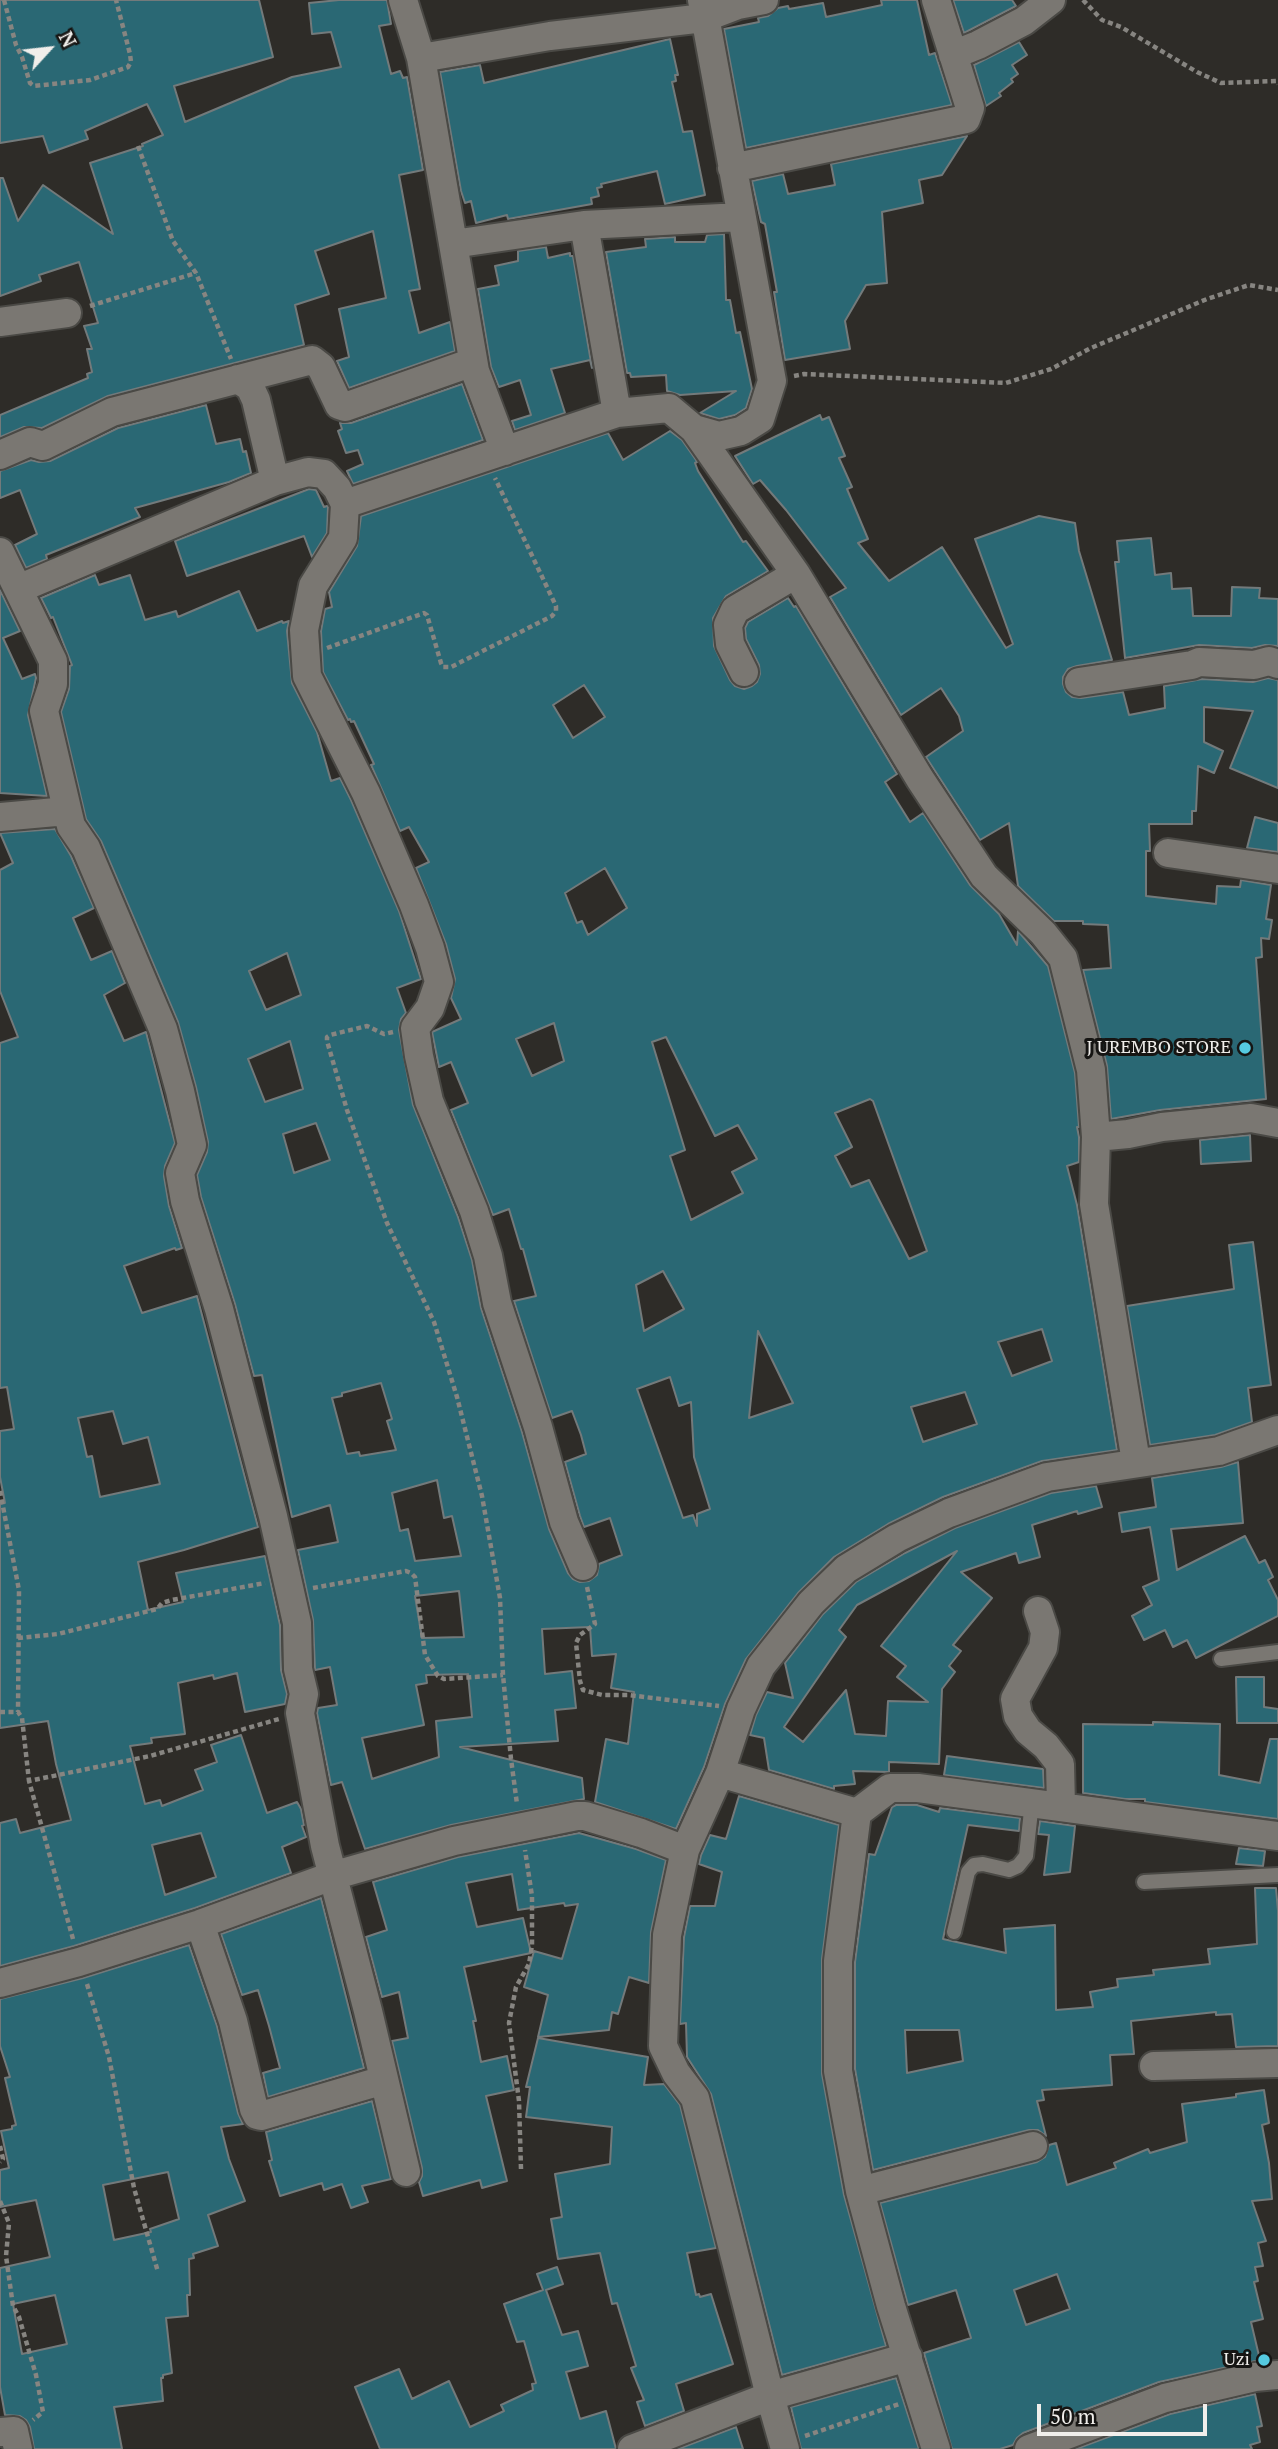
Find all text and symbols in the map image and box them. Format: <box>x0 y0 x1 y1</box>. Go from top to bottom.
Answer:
north arrow <box>14 14 84 84</box>
text: N <box>54 27 83 51</box>
place label: J UREMBO STORE <box>1086 1037 1231 1059</box>
marker: J UREMBO STORE <box>1237 1040 1253 1056</box>
place label: Uzi <box>1224 2349 1250 2371</box>
marker: Uzi <box>1256 2352 1272 2368</box>
scale bar <box>1040 2390 1210 2434</box>
text: 50 m <box>1050 2402 1096 2430</box>

